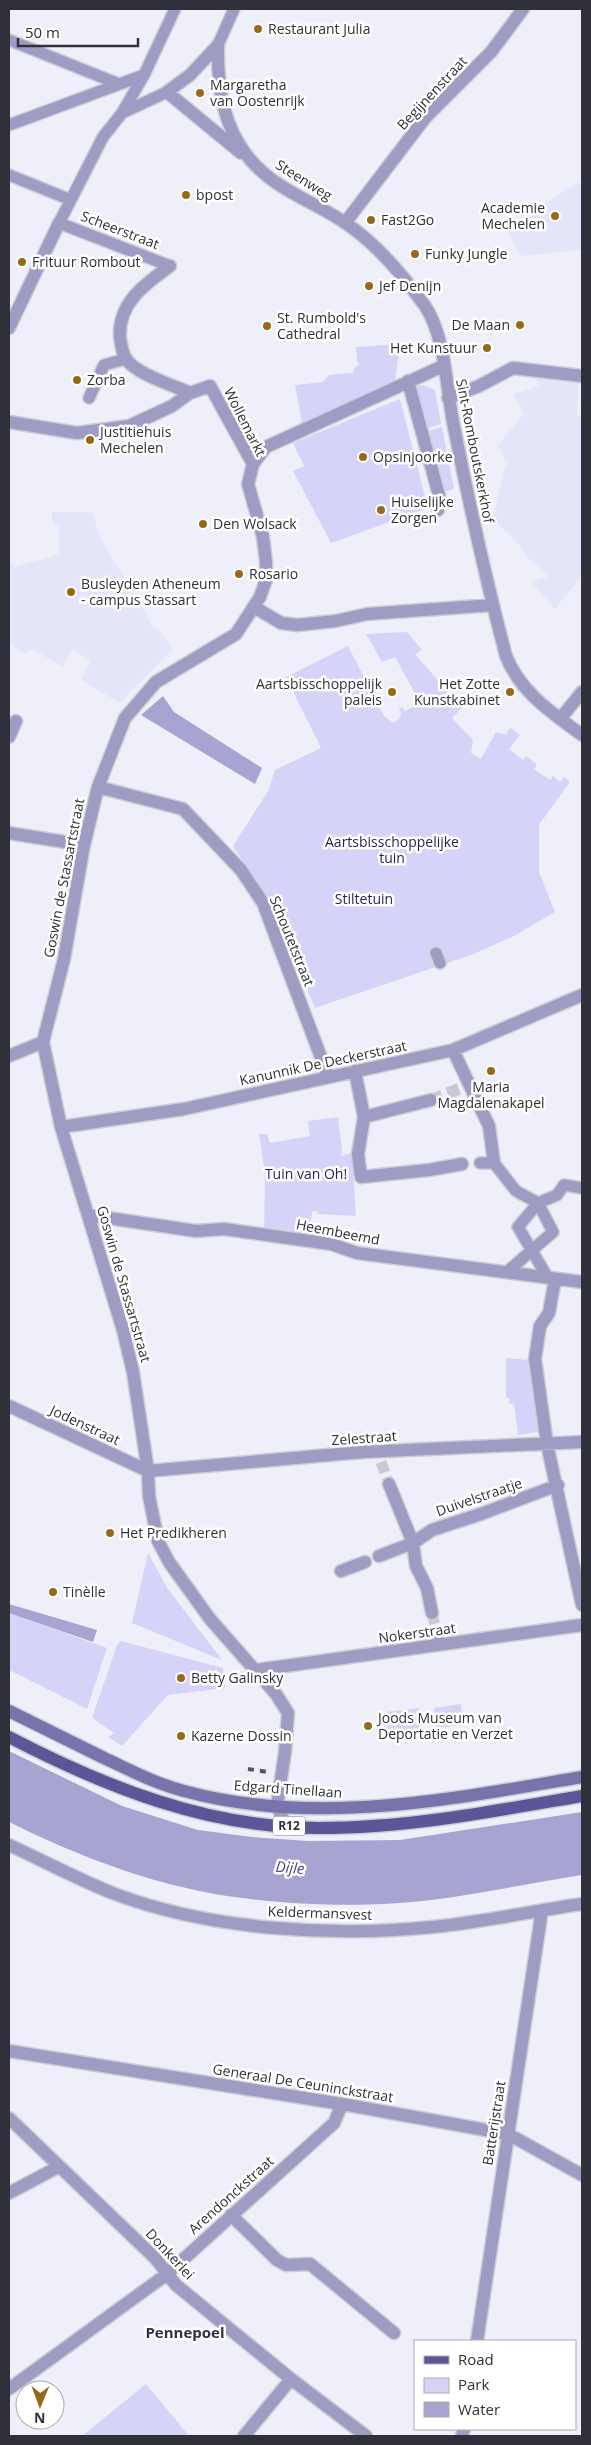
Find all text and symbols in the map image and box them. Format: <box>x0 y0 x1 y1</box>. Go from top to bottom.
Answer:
scale bar <box>18 15 138 47</box>
place label: Restaurant Julia <box>268 19 370 38</box>
text: 50 m <box>25 22 60 42</box>
marker: Restaurant Julia <box>252 23 264 35</box>
street label: Begijnenstraat <box>392 52 471 134</box>
place label: Margaretha van Oostenrijk <box>210 75 305 110</box>
marker: Margaretha van Oostenrijk <box>194 87 206 99</box>
street label: Steenweg <box>272 155 336 205</box>
place label: bpost <box>196 185 233 204</box>
marker: bpost <box>180 189 192 201</box>
place label: Academie Mechelen <box>481 198 545 233</box>
street label: Scheerstraat <box>78 206 162 253</box>
place label: Fast2Go <box>381 210 434 229</box>
marker: Academie Mechelen <box>549 210 561 222</box>
marker: Fast2Go <box>365 214 377 226</box>
place label: Funky Jungle <box>425 244 507 263</box>
marker: Funky Jungle <box>409 248 421 260</box>
place label: Frituur Rombout <box>32 252 141 271</box>
marker: Frituur Rombout <box>16 256 28 268</box>
place label: Jef Denijn <box>377 276 441 295</box>
marker: Jef Denijn <box>363 280 375 292</box>
place label: St. Rumbold's Cathedral <box>277 308 366 343</box>
place label: De Maan <box>452 315 510 334</box>
marker: De Maan <box>514 319 526 331</box>
marker: St. Rumbold's Cathedral <box>261 320 273 332</box>
place label: Het Kunstuur <box>390 338 477 357</box>
marker: Het Kunstuur <box>481 342 493 354</box>
place label: Zorba <box>87 370 126 389</box>
marker: Zorba <box>71 374 83 386</box>
street label: Sint-Romboutskerkhof <box>452 377 499 526</box>
street label: Wollemarkt <box>220 384 271 460</box>
place label: Justitiehuis Mechelen <box>98 422 172 457</box>
marker: Justitiehuis Mechelen <box>84 434 96 446</box>
place label: Opsinjoorke <box>373 447 453 466</box>
marker: Opsinjoorke <box>357 451 369 463</box>
place label: Huiselijke Zorgen <box>391 492 454 527</box>
marker: Huiselijke Zorgen <box>375 504 387 516</box>
place label: Den Wolsack <box>213 514 297 533</box>
marker: Den Wolsack <box>197 518 209 530</box>
place label: Rosario <box>249 564 298 583</box>
marker: Rosario <box>233 568 245 580</box>
place label: Busleyden Atheneum - campus Stassart <box>81 574 221 609</box>
marker: Busleyden Atheneum - campus Stassart <box>65 586 77 598</box>
place label: Aartsbisschoppelijk paleis <box>256 674 383 709</box>
place label: Het Zotte Kunstkabinet <box>414 674 500 709</box>
marker: Aartsbisschoppelijk paleis <box>386 686 398 698</box>
marker: Het Zotte Kunstkabinet <box>504 686 516 698</box>
street label: Goswin de Stassartstraat <box>39 796 88 959</box>
park label: Aartsbisschoppelijke tuin <box>325 832 459 867</box>
park label: Stiltetuin <box>335 889 393 908</box>
street label: Schoutetstraat <box>266 893 319 989</box>
street label: Kanunnik De Deckerstraat <box>238 1035 408 1090</box>
marker: Maria Magdalenakapel <box>485 1065 497 1077</box>
place label: Maria Magdalenakapel <box>437 1077 545 1112</box>
park label: Tuin van Oh! <box>265 1164 347 1183</box>
street label: Goswin de Stassartstraat <box>93 1203 156 1364</box>
street label: Heembeemd <box>295 1214 382 1249</box>
street label: Jodenstraat <box>45 1399 123 1449</box>
street label: Zelestraat <box>331 1426 397 1449</box>
street label: Duivelstraatje <box>433 1473 525 1520</box>
place label: Het Predikheren <box>120 1523 227 1542</box>
marker: Het Predikheren <box>104 1527 116 1539</box>
place label: Tinèlle <box>63 1582 106 1601</box>
marker: Tinèlle <box>47 1586 59 1598</box>
street label: Nokerstraat <box>377 1618 457 1647</box>
place label: Betty Galinsky <box>191 1668 284 1687</box>
marker: Betty Galinsky <box>175 1672 187 1684</box>
place label: Joods Museum van Deportatie en Verzet <box>376 1708 513 1743</box>
marker: Joods Museum van Deportatie en Verzet <box>362 1720 374 1732</box>
place label: Kazerne Dossin <box>191 1726 292 1745</box>
marker: Kazerne Dossin <box>175 1730 187 1742</box>
street label: Edgard Tinellaan <box>233 1775 343 1802</box>
road number: R12 <box>273 1816 305 1835</box>
water label: Dijle <box>275 1856 306 1878</box>
street label: Keldermansvest <box>267 1901 373 1924</box>
street label: Generaal De Ceuninckstraat <box>211 2059 395 2106</box>
street label: Batterijstraat <box>477 2079 510 2167</box>
street label: Arendonckstraat <box>184 2151 277 2238</box>
street label: Donkerlei <box>142 2224 199 2283</box>
district label: Pennepoel <box>145 2322 225 2342</box>
legend <box>414 2340 576 2430</box>
text: Road <box>458 2349 494 2369</box>
text: Park <box>458 2374 489 2394</box>
north arrow <box>15 2380 65 2430</box>
text: Water <box>458 2399 500 2419</box>
text: N <box>34 2409 46 2428</box>

